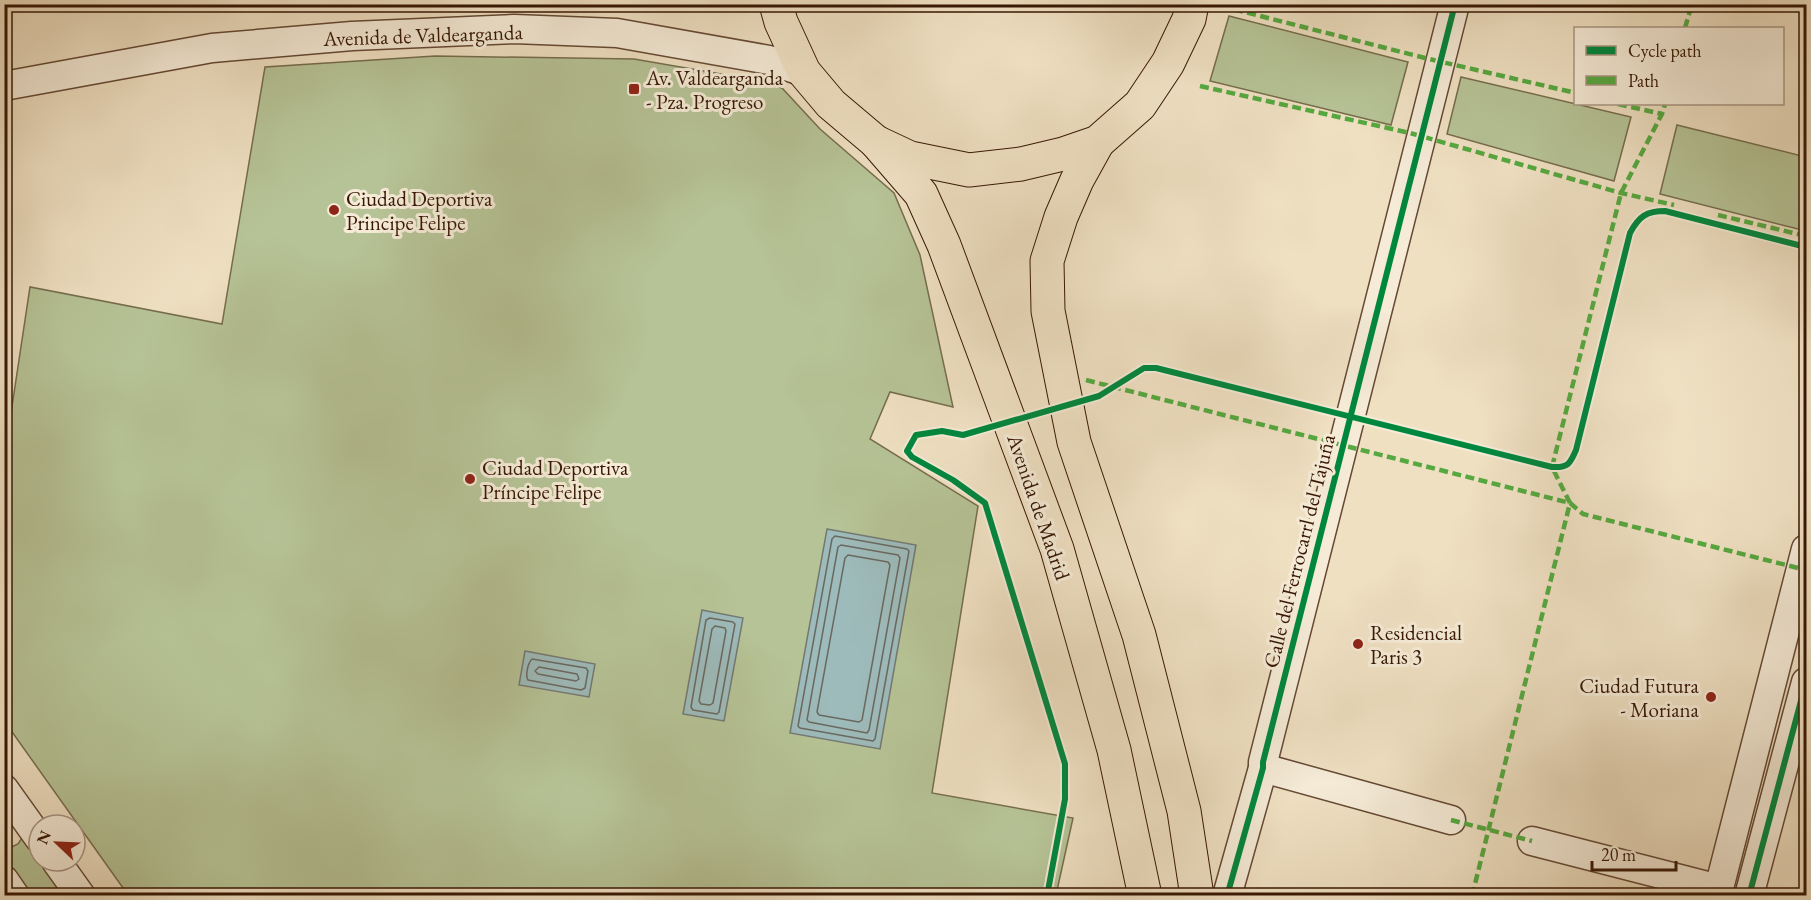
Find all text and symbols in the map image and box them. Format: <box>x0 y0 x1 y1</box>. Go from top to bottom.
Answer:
street label: Avenida de Valdearganda <box>322 18 524 52</box>
legend <box>1574 27 1784 105</box>
text: Cycle path <box>1628 39 1702 62</box>
place label: Av. Valdearganda - Pza. Progreso <box>645 64 784 115</box>
text: Path <box>1628 69 1659 92</box>
marker: Av. Valdearganda - Pza. Progreso <box>627 82 641 96</box>
place label: Ciudad Deportiva Principe Felipe <box>346 185 493 236</box>
marker: Ciudad Deportiva Principe Felipe <box>327 203 341 217</box>
street label: Avenida de Madrid <box>1001 429 1077 584</box>
street label: Calle del Ferrocarrl del Tajuña <box>1257 431 1341 671</box>
place label: Ciudad Deportiva Príncipe Felipe <box>482 454 629 505</box>
marker: Ciudad Deportiva Príncipe Felipe <box>463 472 477 486</box>
place label: Residencial Paris 3 <box>1370 619 1462 670</box>
marker: Residencial Paris 3 <box>1351 637 1365 651</box>
place label: Ciudad Futura - Moriana <box>1579 672 1700 723</box>
marker: Ciudad Futura - Moriana <box>1704 690 1718 704</box>
north arrow <box>27 813 87 873</box>
text: N <box>31 827 56 847</box>
scale bar <box>1592 834 1676 872</box>
text: 20 m <box>1601 843 1636 866</box>

